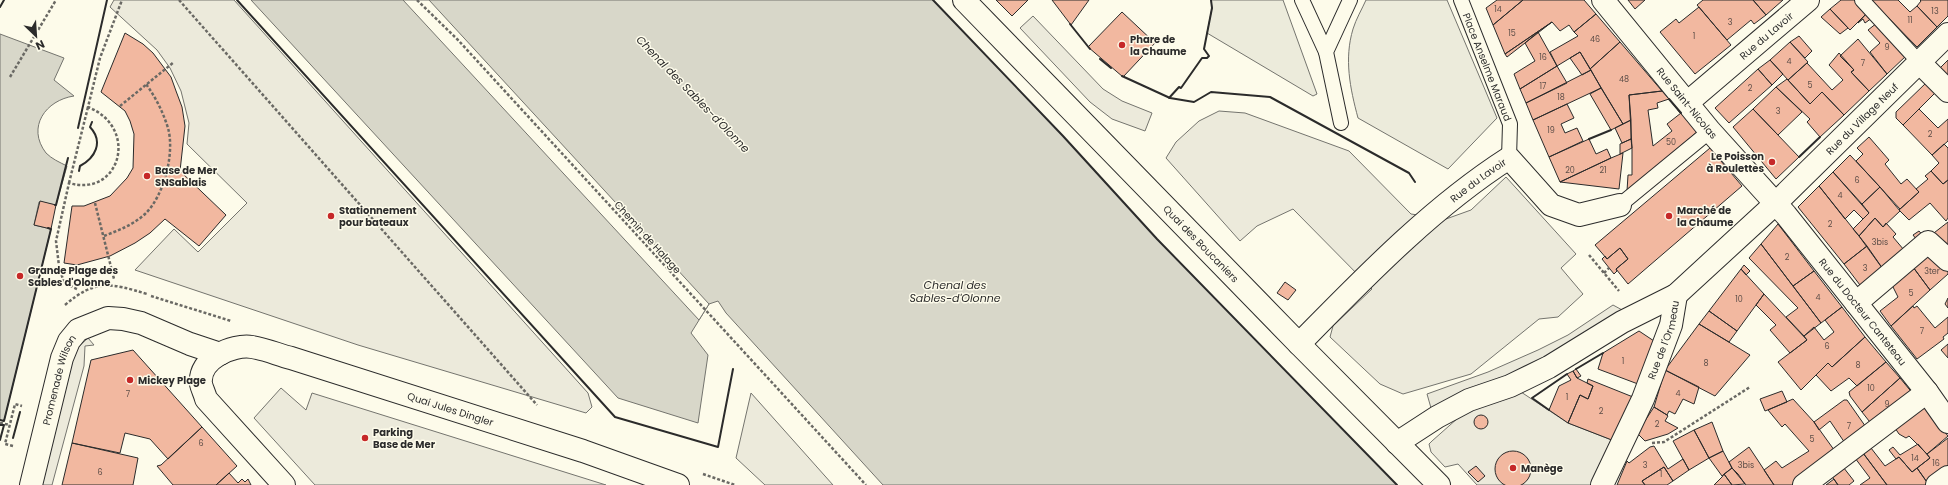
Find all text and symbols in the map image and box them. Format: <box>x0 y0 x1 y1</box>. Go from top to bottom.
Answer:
house number: 14 <box>1494 4 1502 15</box>
house number: 13 <box>1931 6 1939 17</box>
street label: Rue du Lavoir <box>1736 9 1797 63</box>
street label: Place Anselme Maraud <box>1459 11 1515 124</box>
house number: 11 <box>1907 15 1913 26</box>
north arrow <box>16 16 56 56</box>
house number: 3 <box>1728 17 1733 28</box>
house number: 15 <box>1508 28 1516 39</box>
house number: 1 <box>1693 31 1695 42</box>
water label: Chenal des Sables-d'Olonne <box>633 32 753 156</box>
place label: Phare de la Chaume <box>1130 32 1187 59</box>
house number: 46 <box>1590 34 1600 45</box>
text: N <box>33 36 47 54</box>
marker: Phare de la Chaume <box>1117 40 1127 50</box>
house number: 9 <box>1884 42 1890 53</box>
house number: 16 <box>1539 52 1547 63</box>
house number: 4 <box>1786 56 1792 67</box>
house number: 7 <box>1861 58 1866 69</box>
street label: Rue Saint-Nicolas <box>1653 64 1721 142</box>
house number: 48 <box>1619 74 1629 85</box>
house number: 5 <box>1807 80 1813 91</box>
street label: Rue du Village Neuf <box>1822 80 1902 158</box>
house number: 17 <box>1540 81 1547 92</box>
house number: 2 <box>1748 83 1753 94</box>
house number: 18 <box>1557 92 1565 103</box>
house number: 3 <box>1776 106 1781 117</box>
house number: 19 <box>1547 125 1555 136</box>
house number: 2 <box>1928 129 1933 140</box>
house number: 50 <box>1666 137 1676 148</box>
place label: Le Poisson à Roulettes <box>1706 149 1764 176</box>
street label: Rue du Lavoir <box>1447 155 1510 206</box>
marker: Le Poisson à Roulettes <box>1767 157 1777 167</box>
place label: Base de Mer SNSablais <box>155 163 218 190</box>
house number: 20 <box>1565 165 1575 176</box>
house number: 21 <box>1599 165 1607 176</box>
marker: Base de Mer SNSablais <box>142 171 152 181</box>
house number: 6 <box>1854 175 1860 186</box>
house number: 4 <box>1837 190 1843 201</box>
street label: Chemin de Halage <box>611 198 685 277</box>
street label: Quai des Boucaniers <box>1160 202 1242 286</box>
place label: Stationnement pour bateaux <box>339 203 417 230</box>
place label: Marché de la Chaume <box>1677 203 1734 230</box>
marker: Stationnement pour bateaux <box>326 211 336 221</box>
marker: Marché de la Chaume <box>1664 211 1674 221</box>
house number: 2 <box>1828 219 1833 230</box>
house number: 3bis <box>1872 237 1888 248</box>
house number: 2 <box>1785 252 1790 263</box>
street label: Rue du Docteur Canteteau <box>1815 255 1910 369</box>
place label: Grande Plage des Sables d'Olonne <box>28 263 118 290</box>
house number: 3 <box>1863 263 1868 274</box>
house number: 3ter <box>1924 266 1940 277</box>
marker: Grande Plage des Sables d'Olonne <box>15 271 25 281</box>
water label: Chenal des Sables-d'Olonne <box>909 277 1001 306</box>
house number: 5 <box>1908 288 1914 299</box>
house number: 4 <box>1815 292 1821 303</box>
house number: 10 <box>1735 294 1743 305</box>
street label: Rue de l'Ormeau <box>1644 299 1683 382</box>
house number: 7 <box>1920 326 1925 337</box>
street label: Promenade Wilson <box>39 331 80 427</box>
house number: 6 <box>1824 341 1830 352</box>
house number: 1 <box>1622 356 1624 367</box>
house number: 8 <box>1703 358 1709 369</box>
house number: 8 <box>1855 360 1861 371</box>
place label: Mickey Plage <box>138 373 206 388</box>
marker: Mickey Plage <box>125 375 135 385</box>
house number: 10 <box>1867 383 1875 394</box>
house number: 4 <box>1675 388 1681 399</box>
house number: 7 <box>126 389 131 400</box>
street label: Quai Jules Dingler <box>405 389 496 430</box>
house number: 1 <box>1566 392 1568 403</box>
house number: 9 <box>1884 399 1890 410</box>
house number: 2 <box>1599 406 1604 417</box>
house number: 2 <box>1655 419 1660 430</box>
house number: 7 <box>1847 421 1852 432</box>
place label: Parking Base de Mer <box>373 425 436 452</box>
marker: Parking Base de Mer <box>360 433 370 443</box>
house number: 5 <box>1809 434 1815 445</box>
house number: 6 <box>198 438 204 449</box>
house number: 14 <box>1911 453 1919 464</box>
house number: 16 <box>1932 458 1940 469</box>
house number: 3 <box>1643 460 1648 471</box>
house number: 3bis <box>1738 460 1754 471</box>
place label: Manège <box>1521 461 1563 476</box>
marker: Manège <box>1508 463 1518 473</box>
house number: 6 <box>97 467 103 478</box>
house number: 1 <box>1660 469 1662 480</box>

